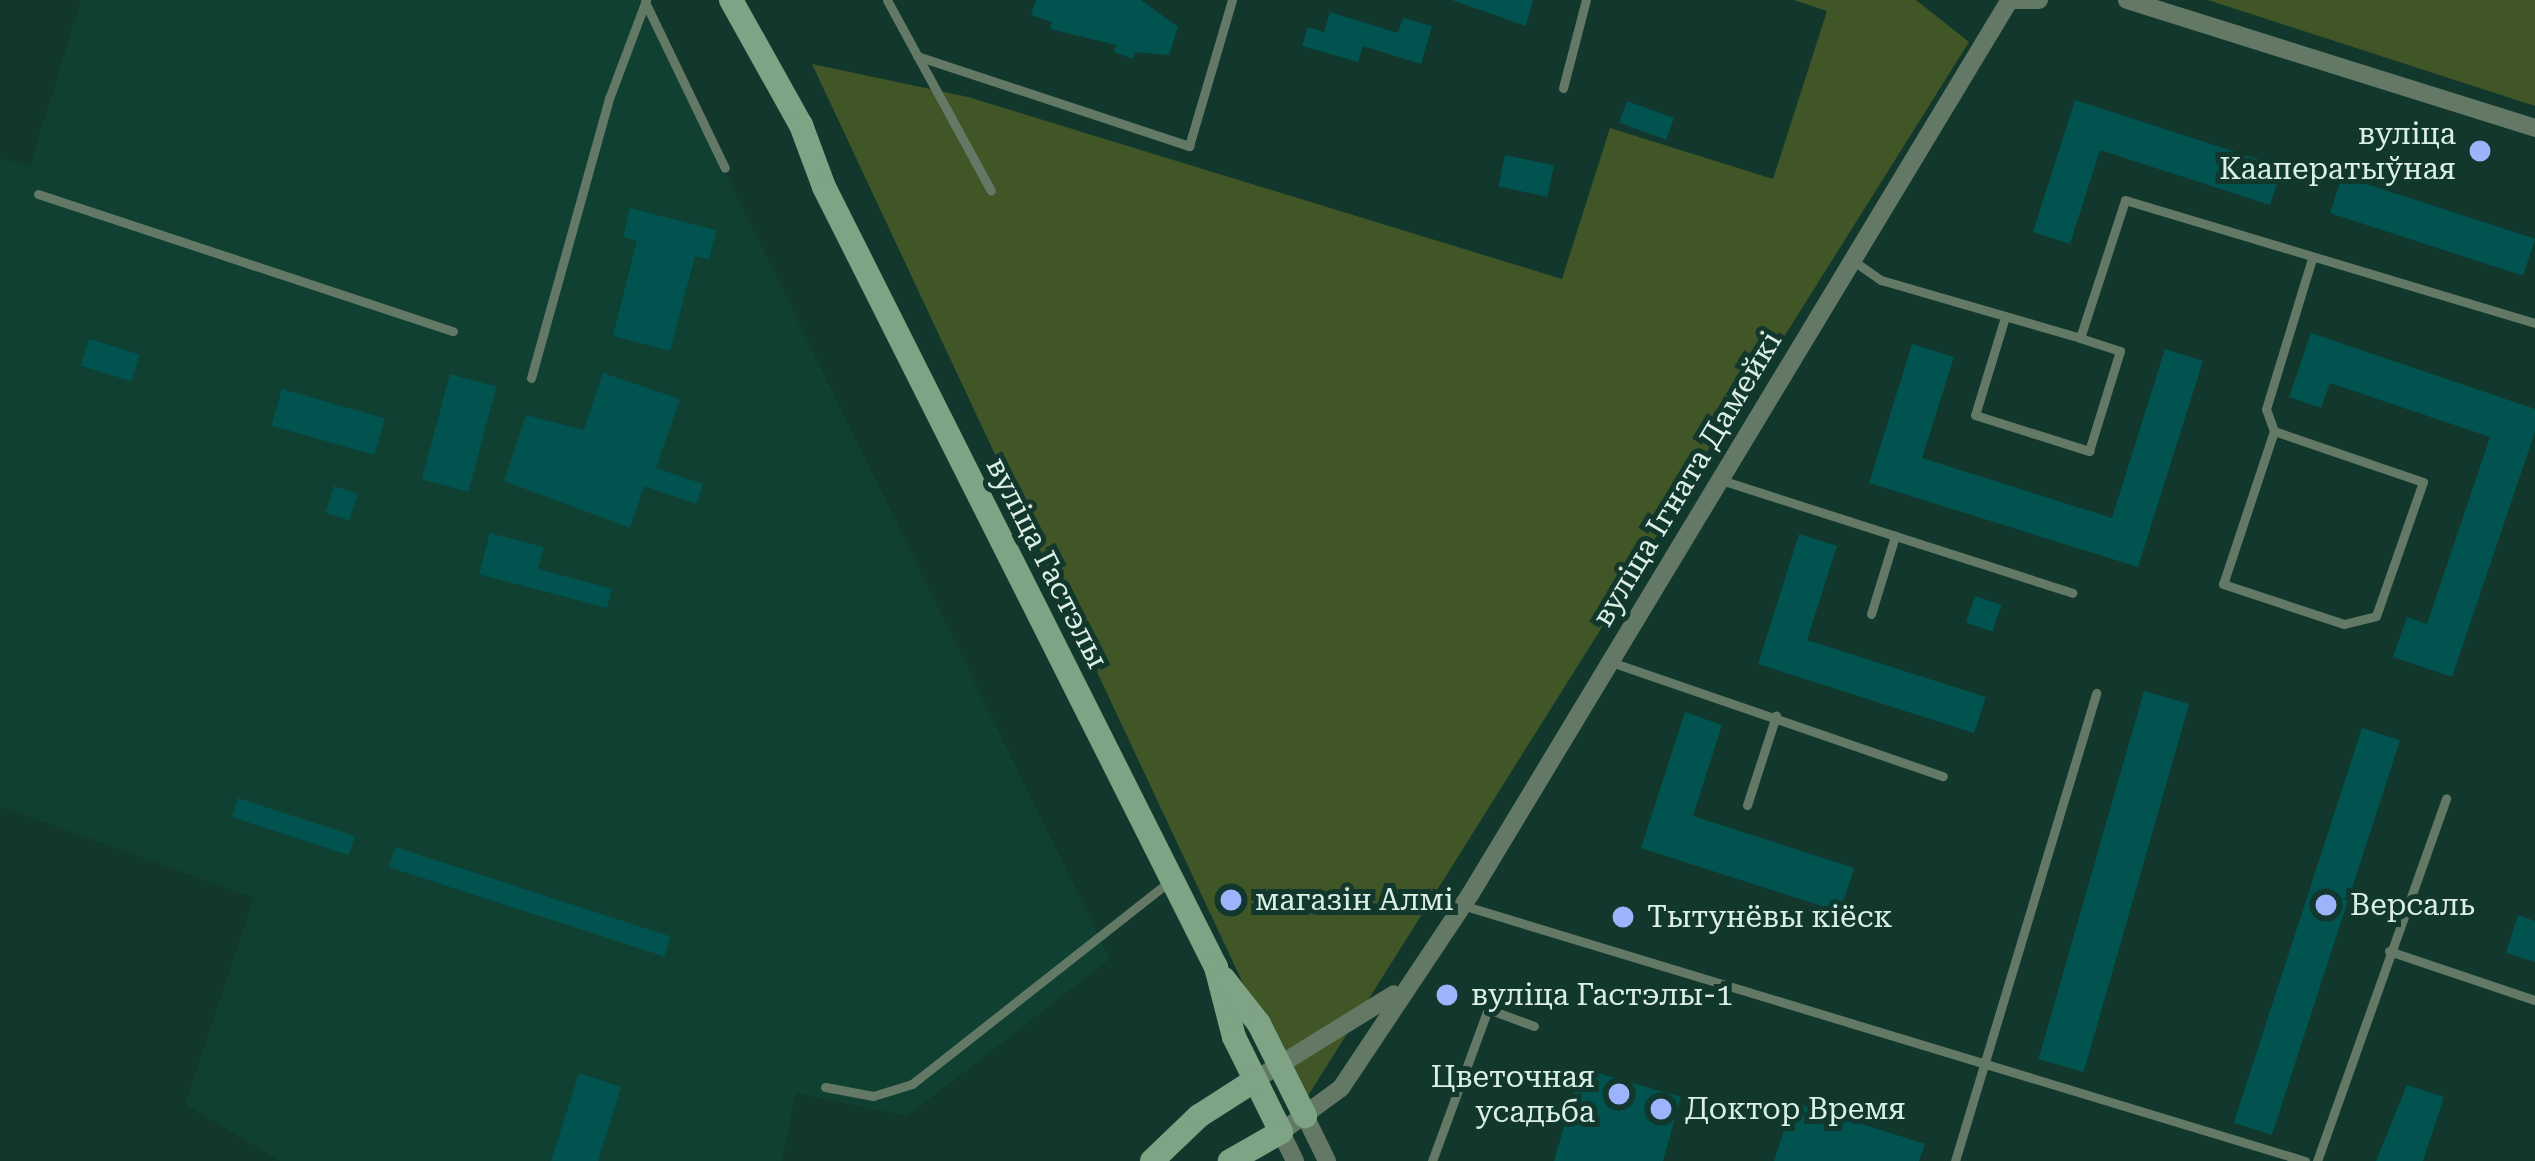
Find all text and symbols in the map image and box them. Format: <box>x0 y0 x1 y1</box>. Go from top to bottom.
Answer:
place label: вуліца Кааператыўная <box>2219 116 2456 186</box>
marker: вуліца Кааператыўная <box>2467 138 2493 164</box>
street label: вуліца Ігната Дамейкі <box>1585 325 1789 633</box>
street label: вуліца Гастэлы <box>978 451 1116 675</box>
place label: магазін Алмі <box>1255 882 1453 918</box>
marker: магазін Алмі <box>1218 887 1244 913</box>
place label: Версаль <box>2350 887 2475 923</box>
marker: Версаль <box>2313 892 2339 918</box>
place label: Тытунёвы кіёск <box>1647 899 1893 935</box>
marker: Тытунёвы кіёск <box>1610 904 1636 930</box>
place label: вуліца Гастэлы-1 <box>1471 977 1733 1013</box>
marker: вуліца Гастэлы-1 <box>1434 982 1460 1008</box>
place label: Цветочная усадьба <box>1431 1059 1595 1130</box>
marker: Цветочная усадьба <box>1606 1081 1632 1107</box>
place label: Доктор Время <box>1685 1091 1906 1127</box>
marker: Доктор Время <box>1648 1096 1674 1122</box>

